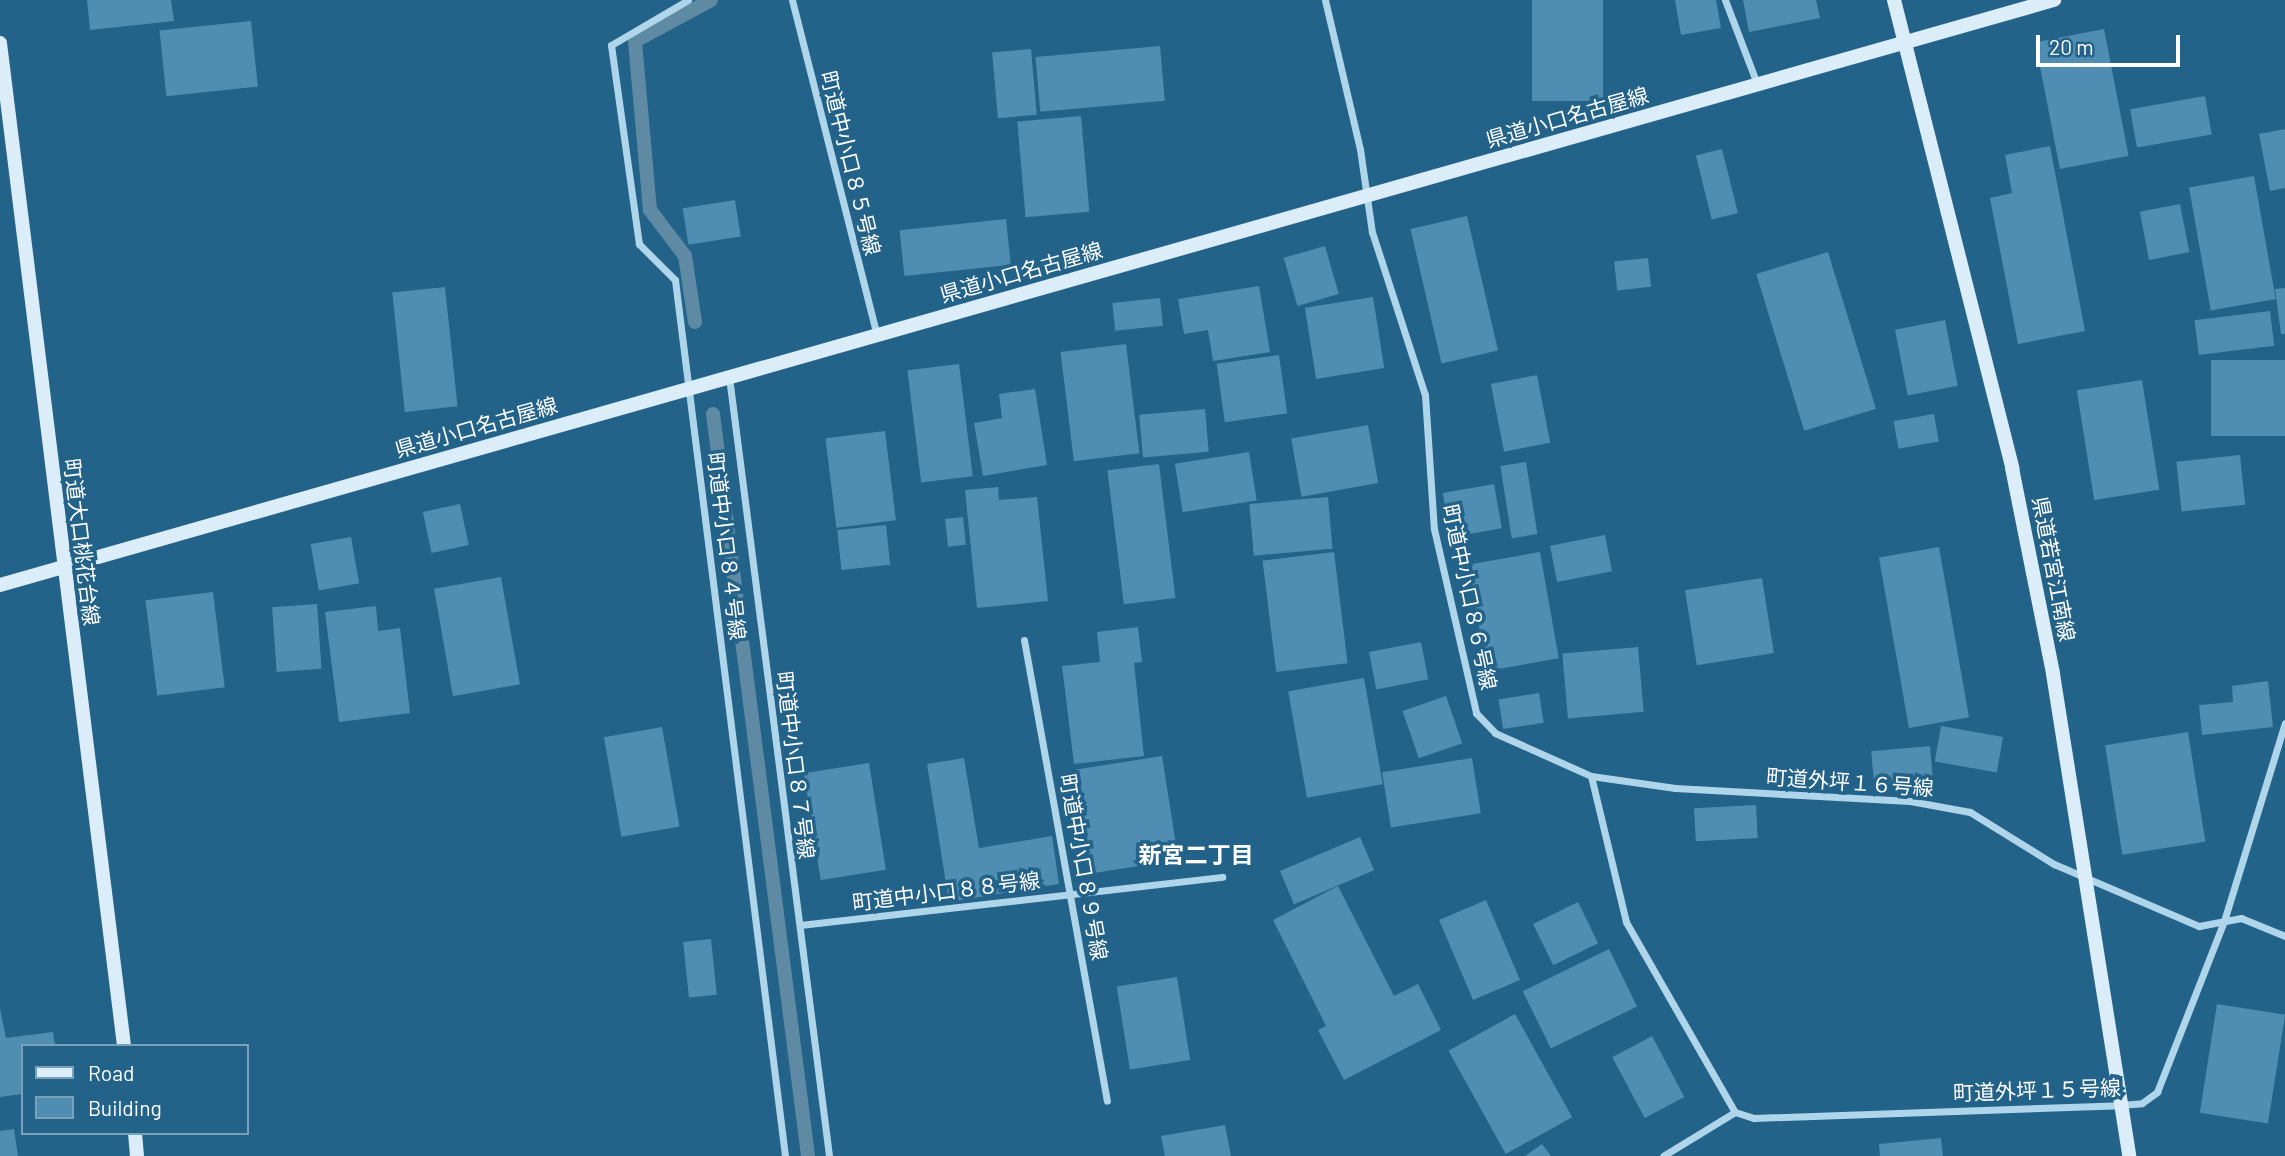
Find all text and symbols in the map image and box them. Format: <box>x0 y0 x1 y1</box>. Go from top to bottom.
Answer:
scale bar <box>2040 21 2184 65</box>
text: 20 m <box>2049 34 2094 59</box>
street label: 町道中小口８５号線 <box>816 68 886 258</box>
street label: 県道小口名古屋線 <box>1483 82 1651 152</box>
street label: 県道小口名古屋線 <box>937 237 1105 307</box>
street label: 県道小口名古屋線 <box>392 392 560 462</box>
street label: 町道中小口８４号線 <box>703 451 751 641</box>
street label: 町道大口桃花台線 <box>59 457 105 627</box>
street label: 県道若宮江南線 <box>2028 494 2080 644</box>
street label: 町道中小口８６号線 <box>1438 502 1502 692</box>
street label: 町道中小口８７号線 <box>772 670 820 860</box>
street label: 町道外坪１６号線 <box>1765 764 1935 800</box>
street label: 町道中小口８９号線 <box>1055 772 1113 962</box>
district label: 新宮二丁目 <box>1139 840 1253 868</box>
street label: 町道中小口８８号線 <box>851 867 1041 915</box>
legend <box>21 1044 248 1135</box>
text: Road <box>88 1060 134 1085</box>
street label: 町道外坪１５号線 <box>1953 1074 2121 1106</box>
text: Building <box>88 1095 162 1120</box>

